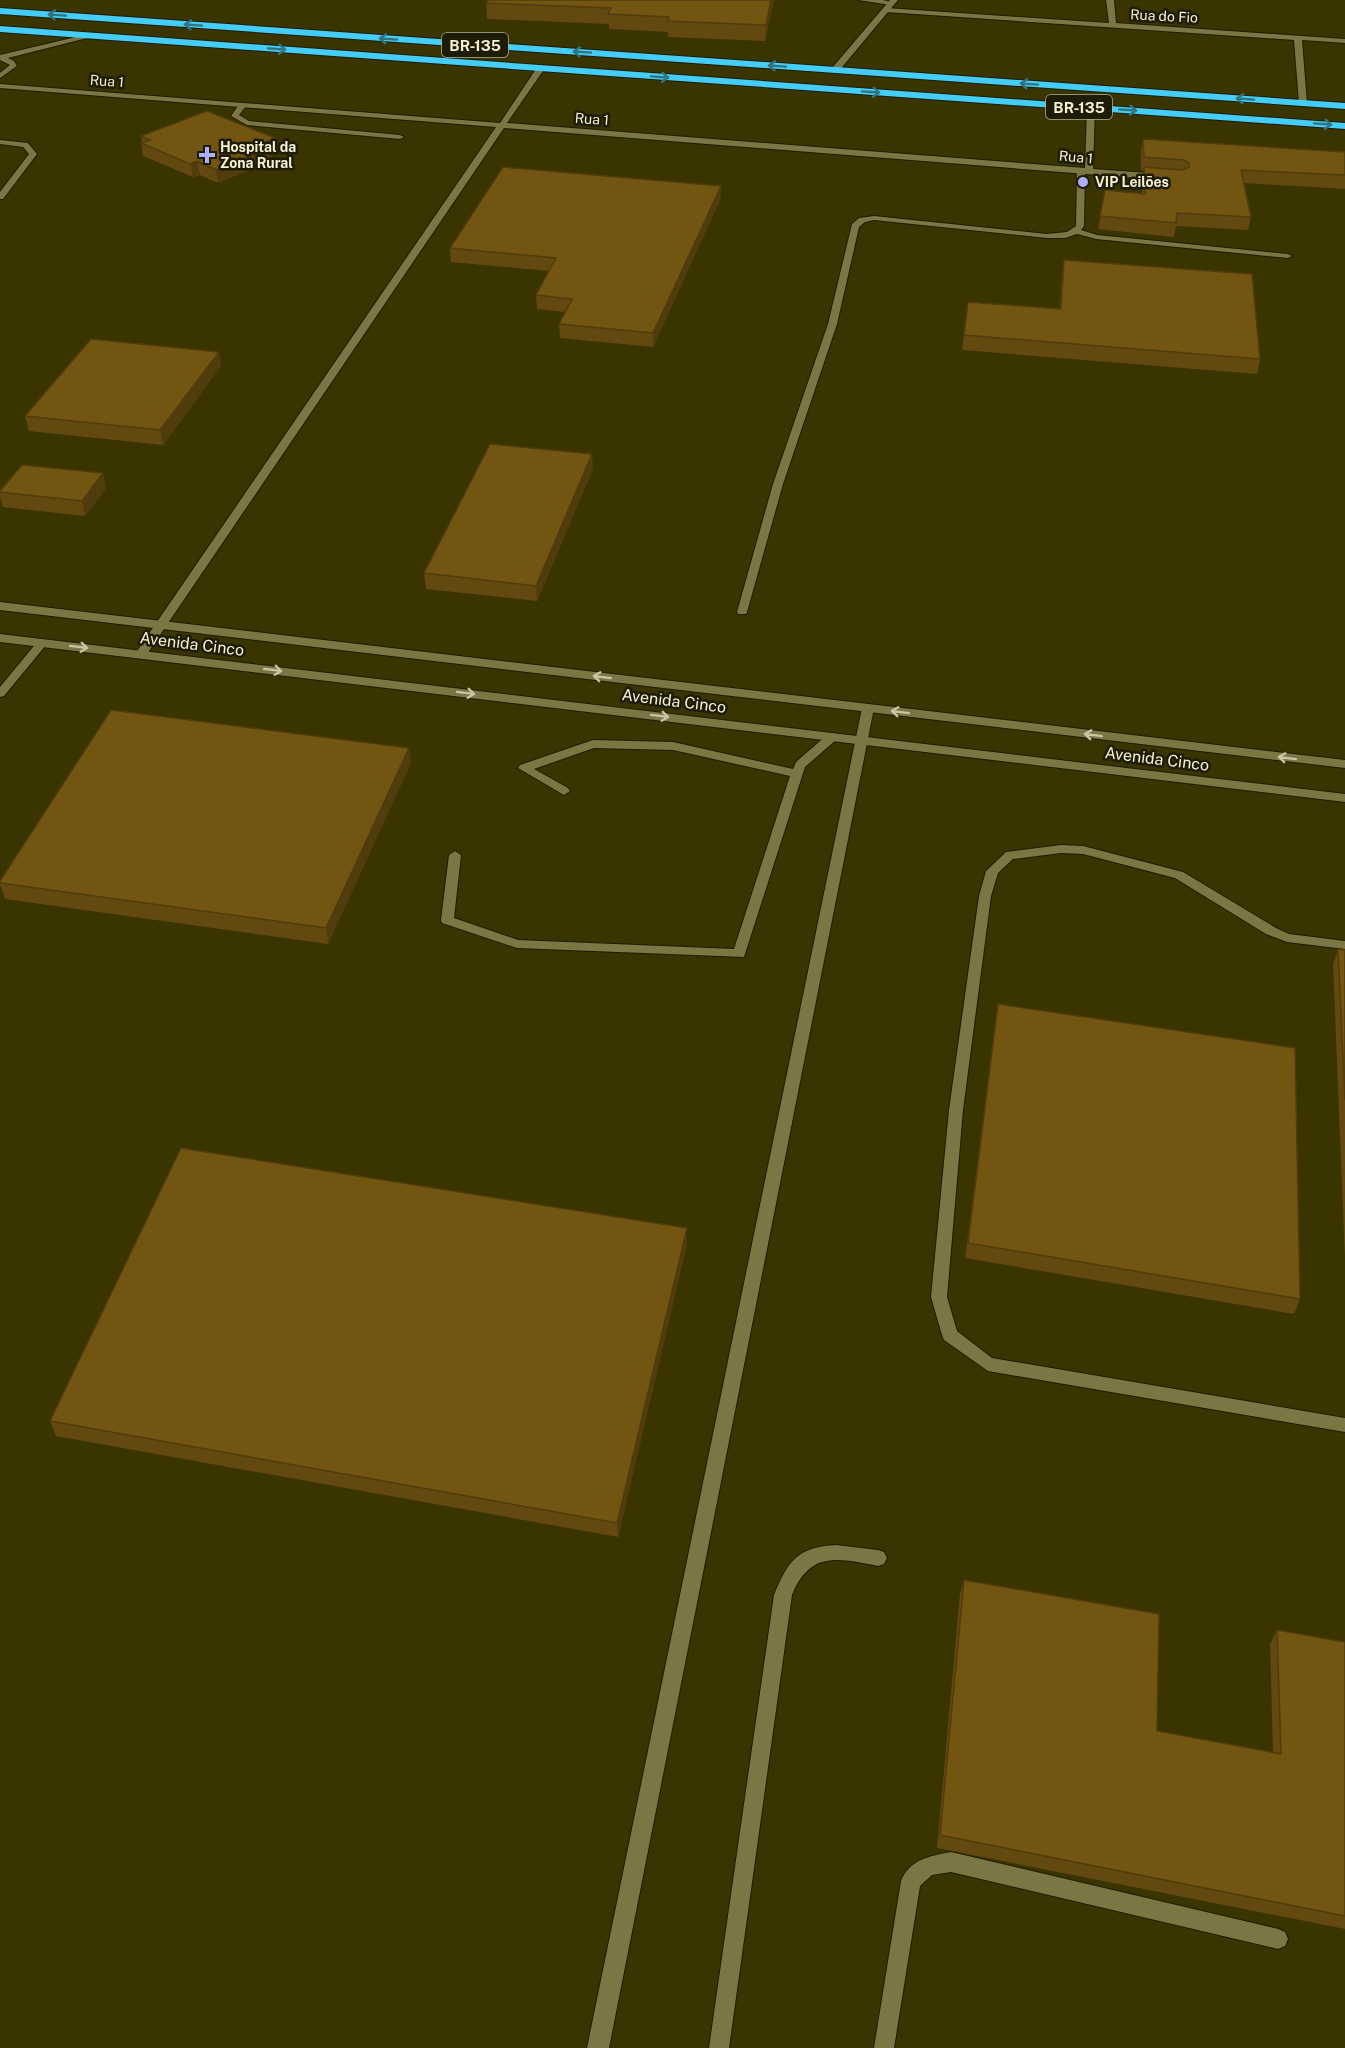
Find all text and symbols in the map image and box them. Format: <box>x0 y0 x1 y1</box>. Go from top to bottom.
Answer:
street label: Rua do Fio <box>1130 6 1198 26</box>
one-way arrow <box>48 10 68 21</box>
one-way arrow <box>184 19 204 30</box>
one-way arrow <box>378 33 398 44</box>
road number: BR-135 <box>442 33 508 57</box>
one-way arrow <box>267 44 287 55</box>
one-way arrow <box>573 47 593 58</box>
one-way arrow <box>767 60 787 71</box>
one-way arrow <box>650 71 670 82</box>
street label: Rua 1 <box>89 72 125 90</box>
one-way arrow <box>1020 78 1040 89</box>
one-way arrow <box>861 87 881 98</box>
one-way arrow <box>1235 93 1255 104</box>
road number: BR-135 <box>1046 95 1112 119</box>
one-way arrow <box>1118 105 1138 116</box>
street label: Rua 1 <box>574 110 610 128</box>
one-way arrow <box>1312 119 1332 130</box>
place label: Hospital da Zona Rural <box>220 139 296 171</box>
marker: Hospital da Zona Rural <box>198 146 216 164</box>
street label: Rua 1 <box>1058 148 1094 166</box>
place label: VIP Leilões <box>1095 174 1169 190</box>
marker: VIP Leilões <box>1076 175 1090 189</box>
street label: Avenida Cinco <box>139 628 245 660</box>
one-way arrow <box>69 642 88 653</box>
one-way arrow <box>262 665 282 676</box>
one-way arrow <box>592 671 612 682</box>
street label: Avenida Cinco <box>621 685 727 717</box>
one-way arrow <box>456 688 476 699</box>
one-way arrow <box>890 706 910 717</box>
one-way arrow <box>649 711 669 722</box>
one-way arrow <box>1084 729 1104 740</box>
street label: Avenida Cinco <box>1104 743 1210 775</box>
one-way arrow <box>1277 752 1297 763</box>

